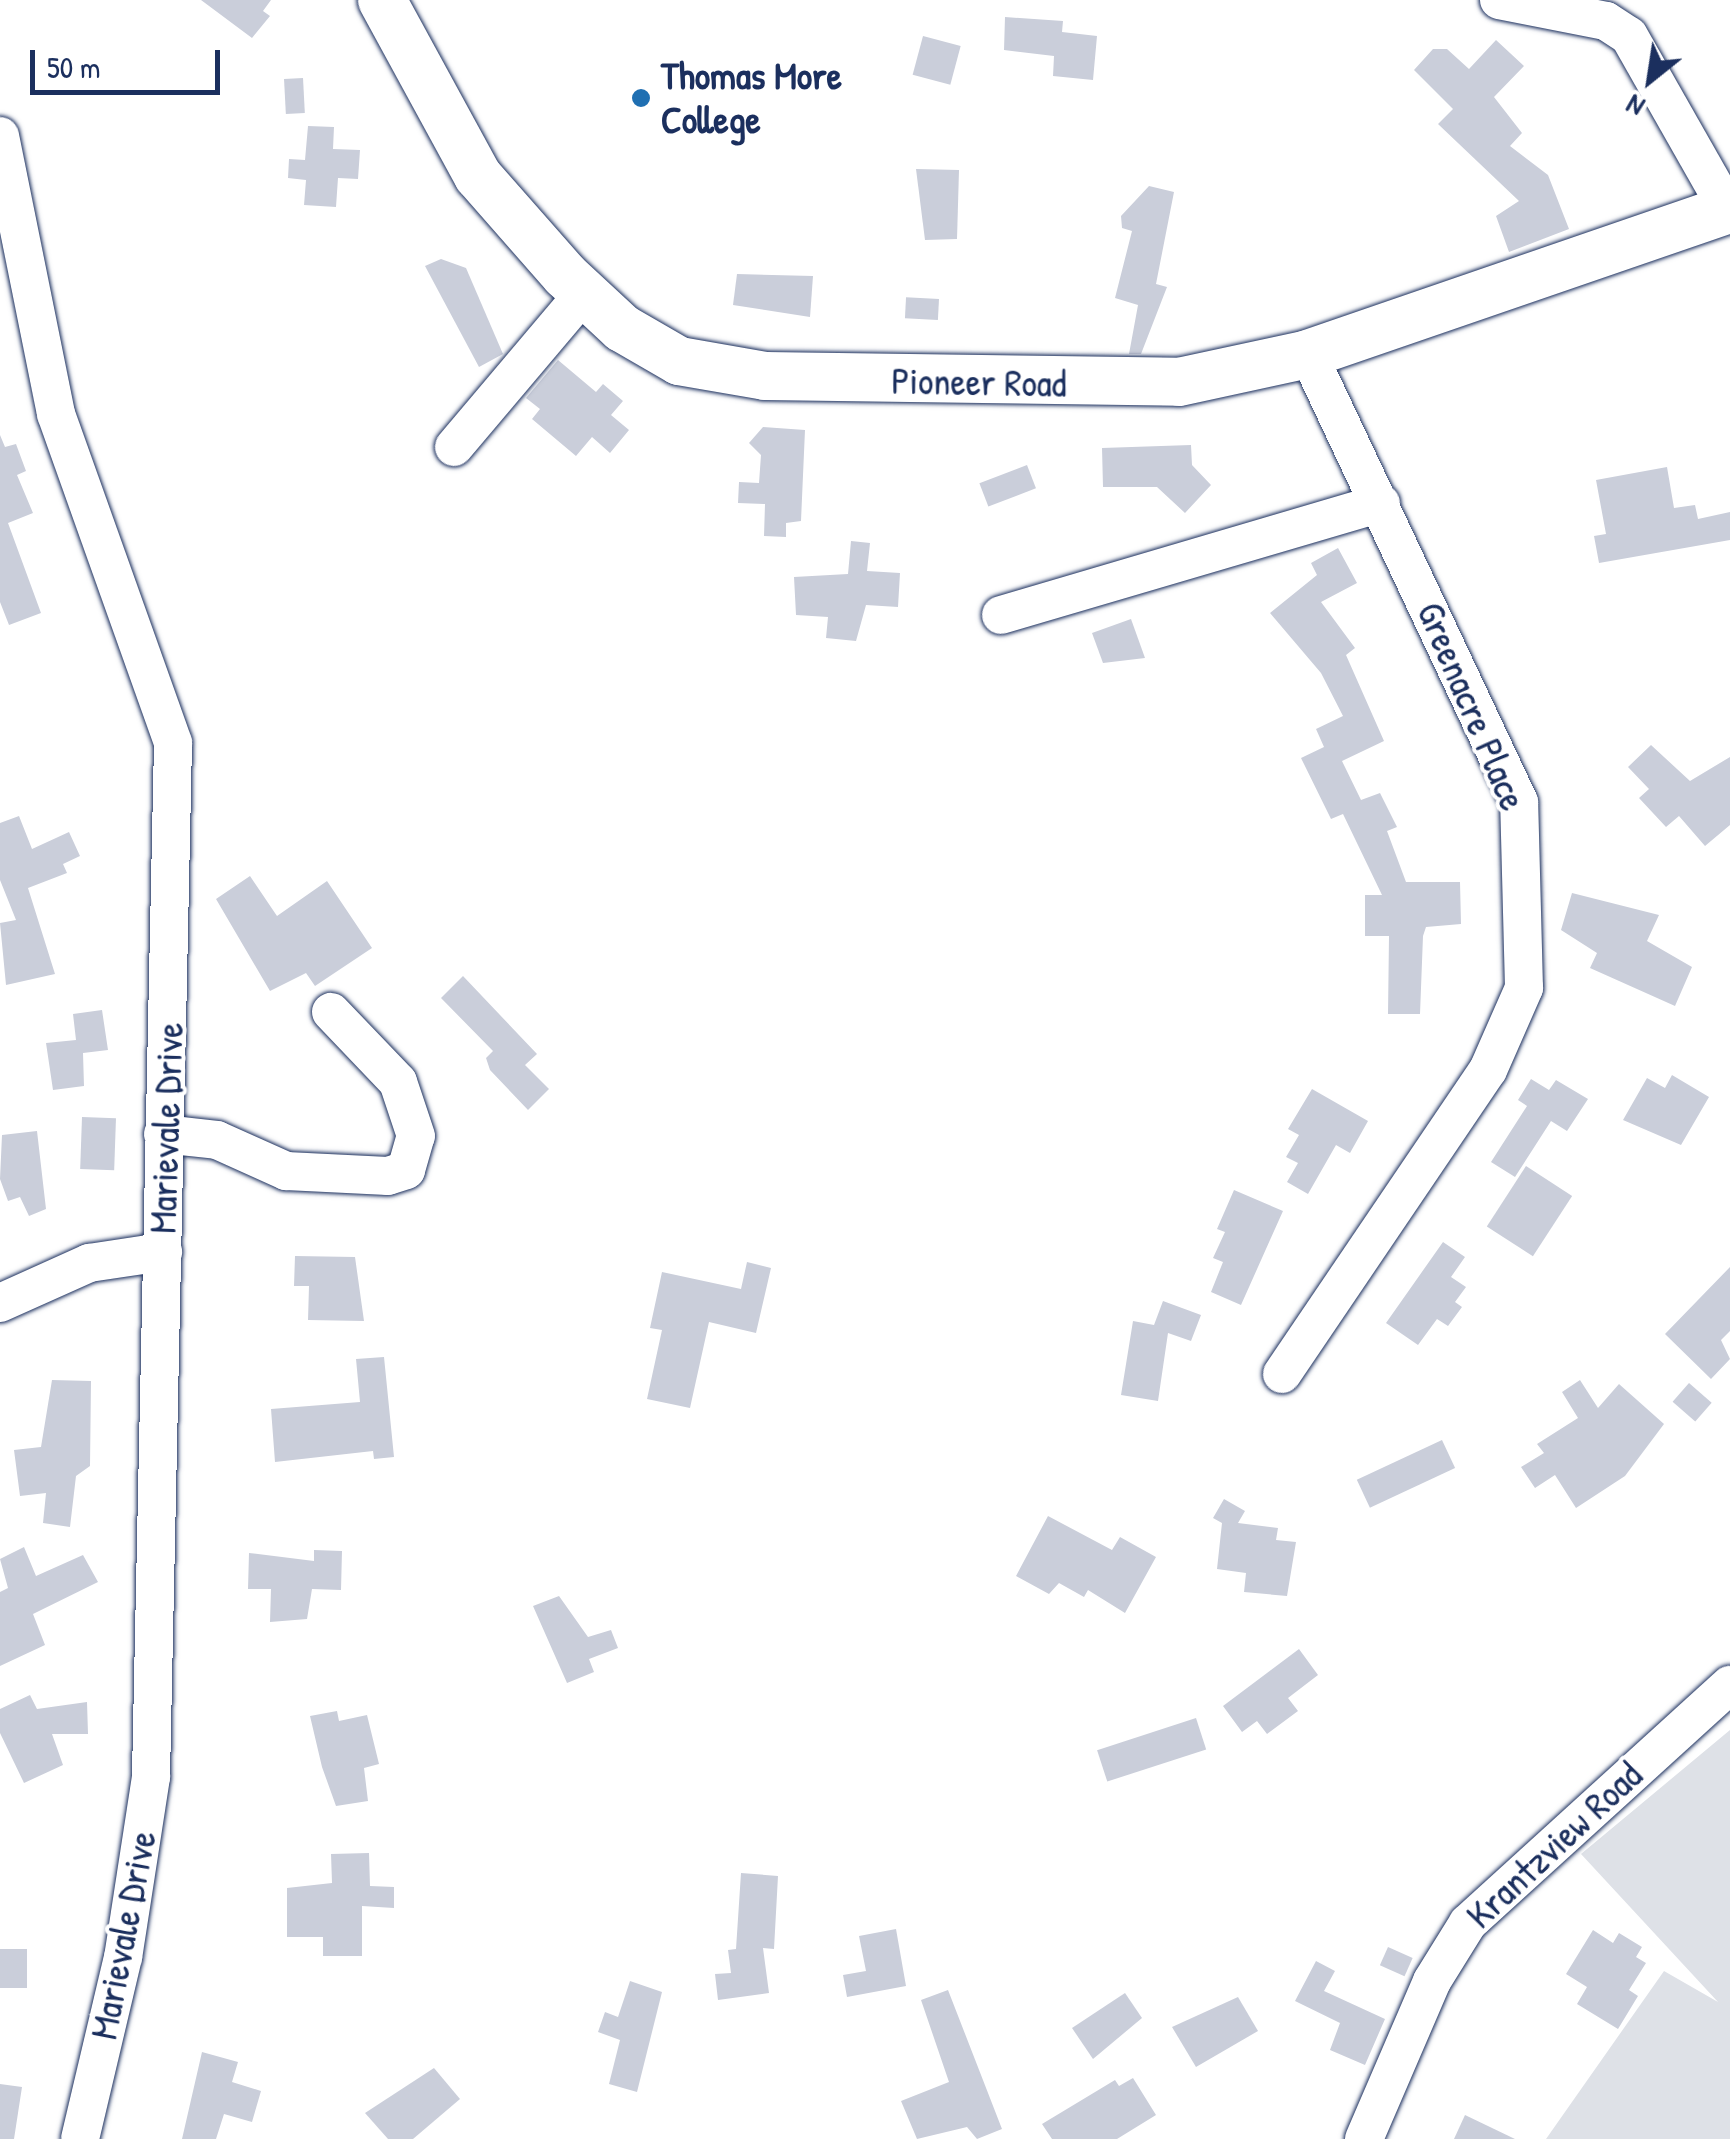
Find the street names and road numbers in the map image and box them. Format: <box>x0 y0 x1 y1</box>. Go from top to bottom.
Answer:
street label: Pioneer Road <box>891 358 1067 406</box>
street label: Greenacre Place <box>1408 595 1536 817</box>
street label: Marievale Drive <box>140 1022 192 1234</box>
street label: Krantzview Road <box>1457 1752 1651 1938</box>
street label: Marievale Drive <box>80 1827 166 2043</box>

